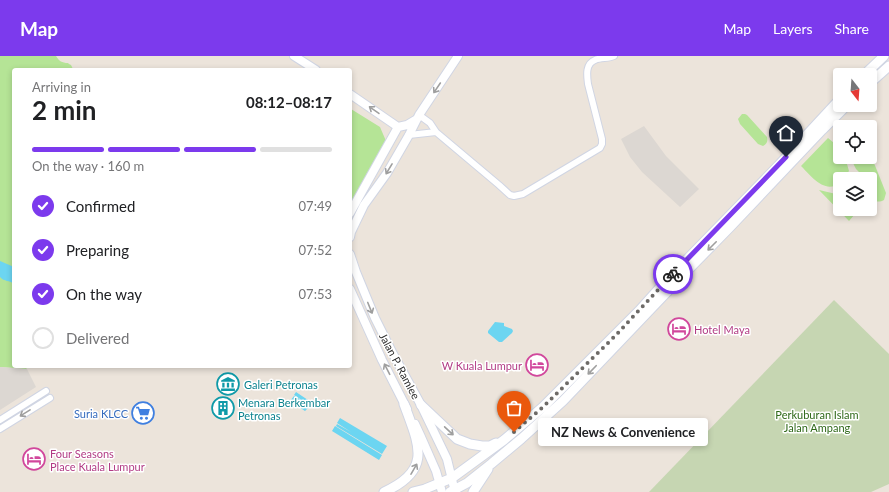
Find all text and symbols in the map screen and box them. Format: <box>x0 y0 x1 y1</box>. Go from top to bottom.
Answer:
text: Map <box>20 17 58 40</box>
text: Map <box>723 20 751 37</box>
text: Layers <box>773 20 813 37</box>
text: Share <box>835 20 869 37</box>
north arrow <box>833 68 877 112</box>
map controls <box>833 68 877 216</box>
text: Arriving in <box>32 79 91 95</box>
one-way arrow <box>433 82 442 93</box>
text: 08:12–08:17 <box>246 93 332 111</box>
text: 2 min <box>32 94 96 126</box>
one-way arrow <box>368 106 379 114</box>
pin <box>769 116 803 157</box>
button: locate <box>833 120 877 164</box>
icon: home <box>775 122 797 144</box>
text: On the way · 160 m <box>32 158 144 174</box>
one-way arrow <box>385 163 393 175</box>
button: layers <box>833 172 877 216</box>
icon: check <box>32 195 54 217</box>
text: Confirmed <box>66 197 135 215</box>
text: 07:49 <box>299 198 332 214</box>
icon: check <box>32 239 54 261</box>
text: Preparing <box>66 241 129 259</box>
one-way arrow <box>707 241 716 251</box>
text: 07:52 <box>299 242 332 258</box>
courier <box>653 254 693 294</box>
icon: bike <box>662 263 684 285</box>
icon: check <box>32 283 54 305</box>
text: On the way <box>66 285 142 303</box>
text: 07:53 <box>299 286 332 302</box>
one-way arrow <box>367 302 375 314</box>
hotel icon: Hotel Maya <box>666 316 692 342</box>
place label: Hotel Maya <box>694 323 750 336</box>
text: Delivered <box>66 329 129 347</box>
street label: Jalan P. Ramlee <box>377 331 423 402</box>
hotel icon: W Kuala Lumpur <box>524 352 550 378</box>
place label: W Kuala Lumpur <box>442 359 522 372</box>
one-way arrow <box>382 363 390 375</box>
one-way arrow <box>588 365 597 375</box>
museum icon: Galeri Petronas <box>215 371 241 397</box>
place label: Galeri Petronas <box>244 378 318 391</box>
pin <box>497 391 531 432</box>
building icon: Menara Berkembar Petronas <box>210 395 236 421</box>
place label: Menara Berkembar Petronas <box>238 396 330 422</box>
icon: bag <box>503 397 525 419</box>
supermarket icon: Suria KLCC <box>130 400 156 426</box>
place label: Suria KLCC <box>74 407 129 420</box>
park label: Perkuburan Islam Jalan Ampang <box>775 408 859 434</box>
one-way arrow <box>19 410 31 418</box>
callout: NZ News & Convenience <box>538 418 708 446</box>
text: NZ News & Convenience <box>551 424 695 440</box>
one-way arrow <box>444 426 454 436</box>
hotel icon: Four Seasons Place Kuala Lumpur <box>21 446 47 472</box>
place label: Four Seasons Place Kuala Lumpur <box>50 447 145 473</box>
one-way arrow <box>410 463 418 475</box>

